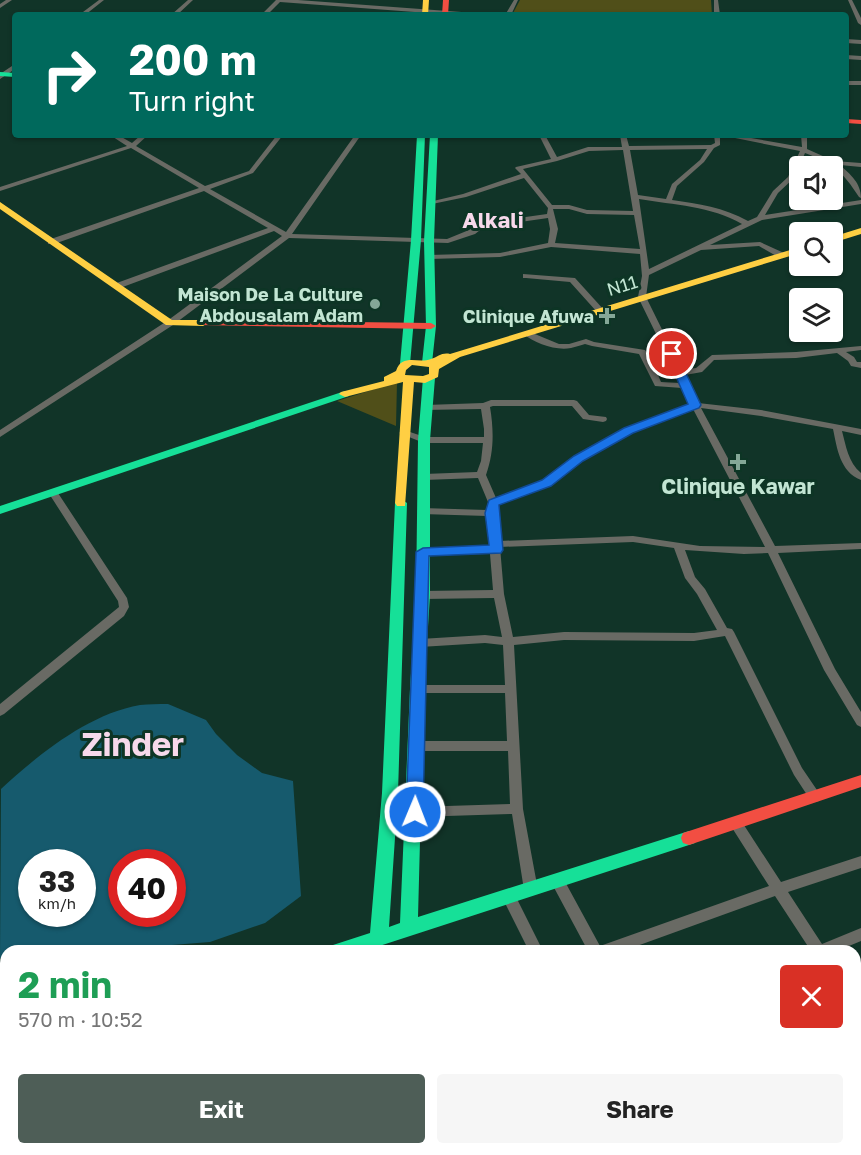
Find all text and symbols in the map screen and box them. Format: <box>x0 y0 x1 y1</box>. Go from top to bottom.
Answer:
text: 200 m <box>129 34 256 84</box>
icon: right <box>30 36 108 114</box>
text: Turn right <box>129 85 255 117</box>
map controls <box>789 156 843 342</box>
button: sound <box>789 156 843 210</box>
district label: Alkali <box>462 206 524 233</box>
button: search <box>789 222 843 276</box>
street label: N11 <box>604 270 640 300</box>
place label: Maison De La Culture Abdousalam Adam <box>178 283 363 326</box>
button: layers <box>789 288 843 342</box>
marker: Maison De La Culture Abdousalam Adam <box>368 297 382 311</box>
place label: Clinique Afuwa <box>463 305 594 327</box>
marker: Clinique Afuwa <box>598 307 616 325</box>
pin <box>646 328 697 379</box>
icon: arrive <box>655 337 688 370</box>
marker: Clinique Kawar <box>729 453 747 471</box>
place label: Clinique Kawar <box>661 473 815 499</box>
district label: Zinder <box>82 724 184 763</box>
position arrow <box>383 780 447 844</box>
speed limit sign: 40 <box>108 849 186 927</box>
text: 33 <box>39 863 75 899</box>
text: km/h <box>38 894 76 912</box>
text: 2 min <box>18 963 112 1006</box>
button: close <box>780 965 843 1028</box>
text: 570 m · 10:52 <box>18 1007 143 1031</box>
button: Exit <box>18 1074 425 1143</box>
button: Share <box>437 1074 843 1143</box>

